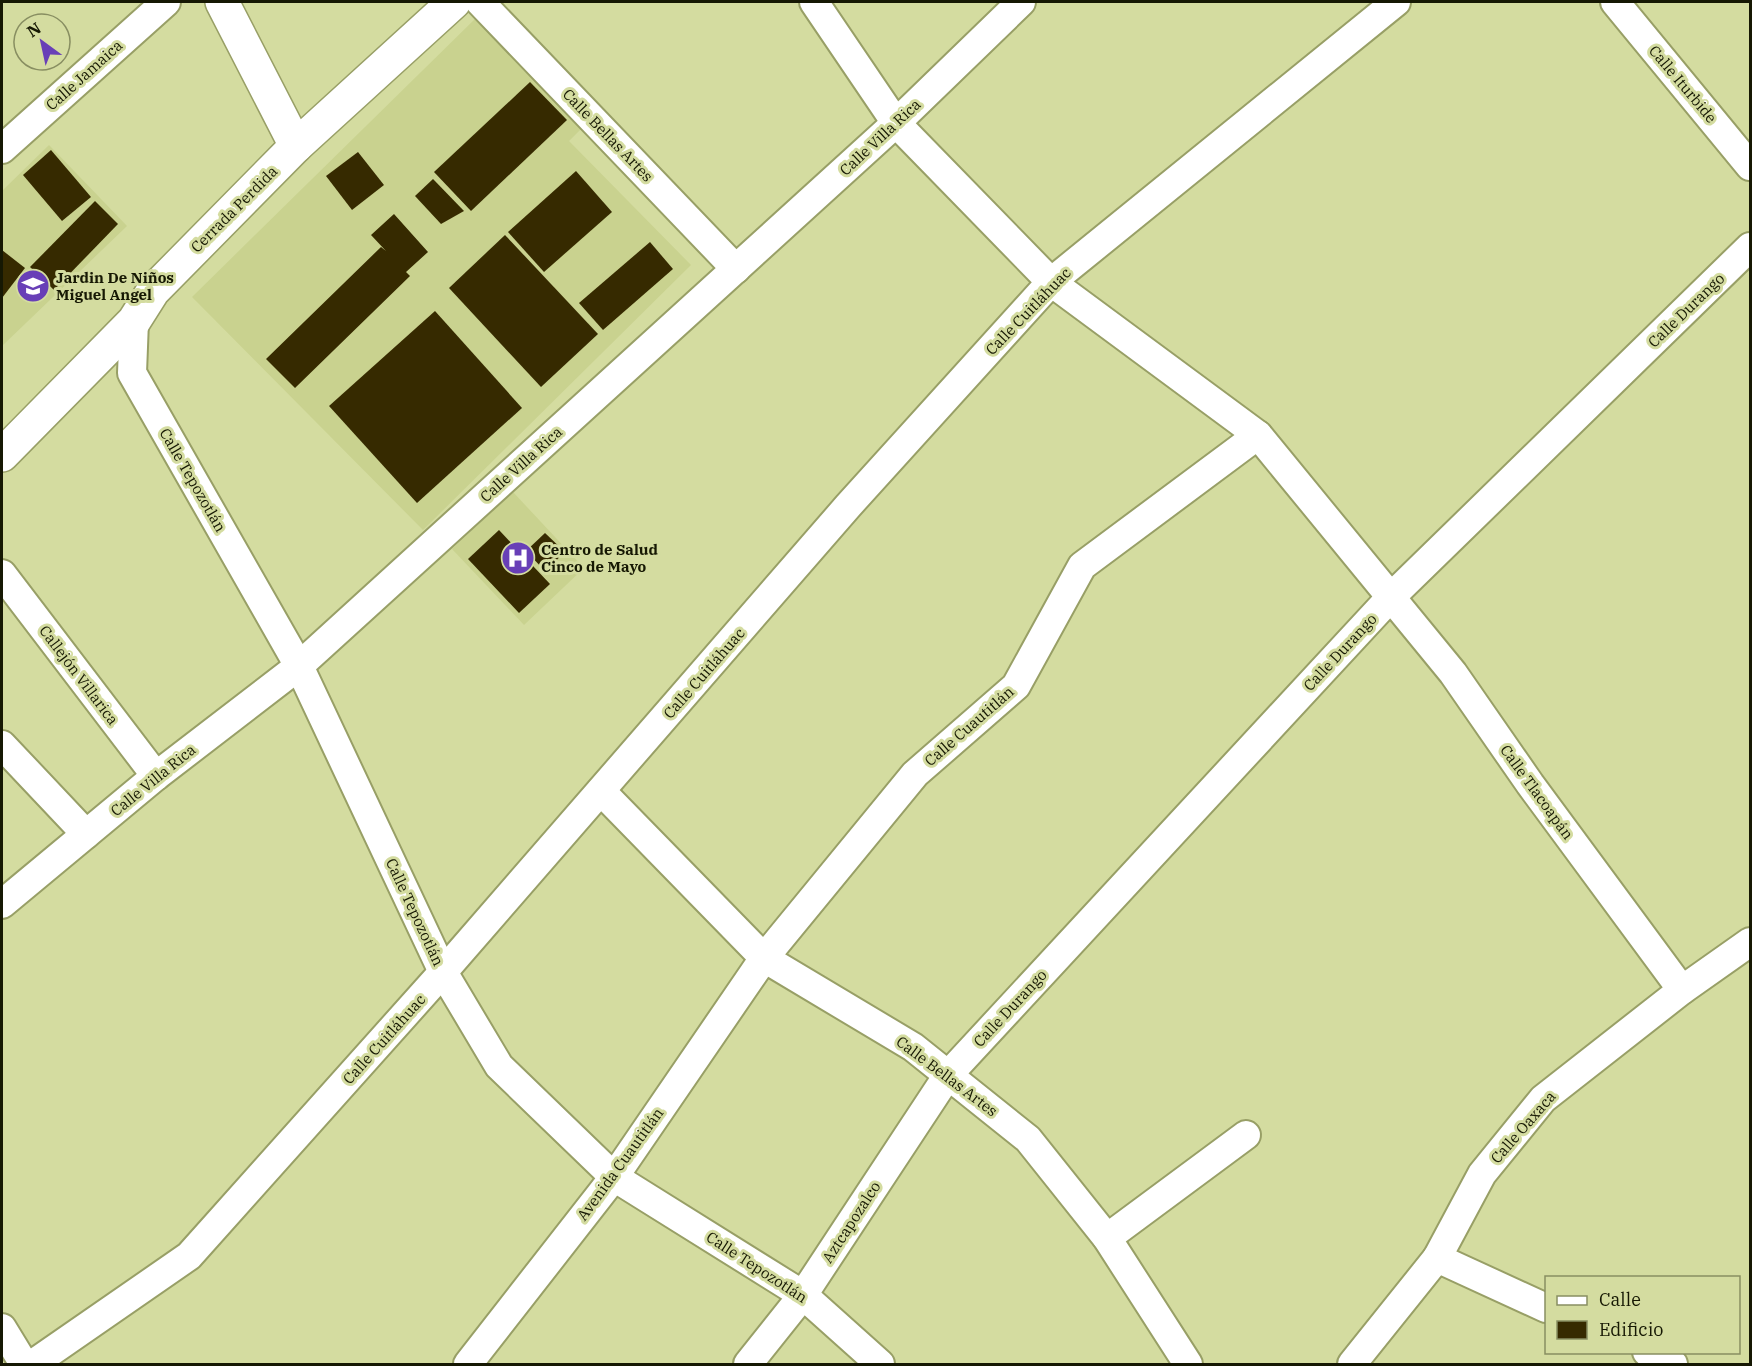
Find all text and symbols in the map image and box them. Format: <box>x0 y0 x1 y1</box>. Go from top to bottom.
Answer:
north arrow <box>12 12 72 72</box>
text: N <box>23 18 45 41</box>
street label: Calle Jamaica <box>42 36 126 114</box>
street label: Calle Iturbide <box>1645 41 1721 127</box>
street label: Calle Bellas Artes <box>559 84 657 186</box>
street label: Calle Villa Rica <box>835 95 925 179</box>
street label: Cerrada Perdida <box>187 162 281 256</box>
street label: Calle Cuitláhuac <box>981 263 1075 359</box>
school or university icon: Jardin De Niños Miguel Angel <box>15 268 51 304</box>
place label: Jardin De Niños Miguel Angel <box>56 268 174 304</box>
street label: Calle Durango <box>1644 269 1728 351</box>
street label: Calle Villa Rica <box>476 422 566 506</box>
street label: Calle Tepozotlán <box>156 425 231 536</box>
hospital icon: Centro de Salud Cinco de Mayo <box>500 540 536 576</box>
place label: Centro de Salud Cinco de Mayo <box>541 540 658 576</box>
street label: Calle Durango <box>1299 609 1381 695</box>
street label: Callejón Villarica <box>35 621 123 729</box>
street label: Calle Cuitláhuac <box>659 623 749 722</box>
street label: Calle Cuautitlán <box>920 682 1018 770</box>
street label: Calle Villa Rica <box>107 740 199 820</box>
street label: Calle Tlacoapán <box>1496 741 1578 843</box>
street label: Calle Tepozotlán <box>382 855 448 969</box>
street label: Calle Durango <box>969 965 1051 1051</box>
street label: Calle Cuitláhuac <box>339 990 430 1088</box>
street label: Calle Bellas Artes <box>893 1032 1001 1120</box>
street label: Calle Oaxaca <box>1486 1087 1560 1167</box>
street label: Avenida Cuautitlán <box>573 1104 668 1224</box>
street label: Aztcapozalco <box>818 1178 884 1266</box>
street label: Calle Tepozotlán <box>703 1227 811 1307</box>
legend <box>1545 1276 1740 1354</box>
text: Calle <box>1599 1288 1641 1311</box>
text: Edificio <box>1599 1318 1663 1341</box>

